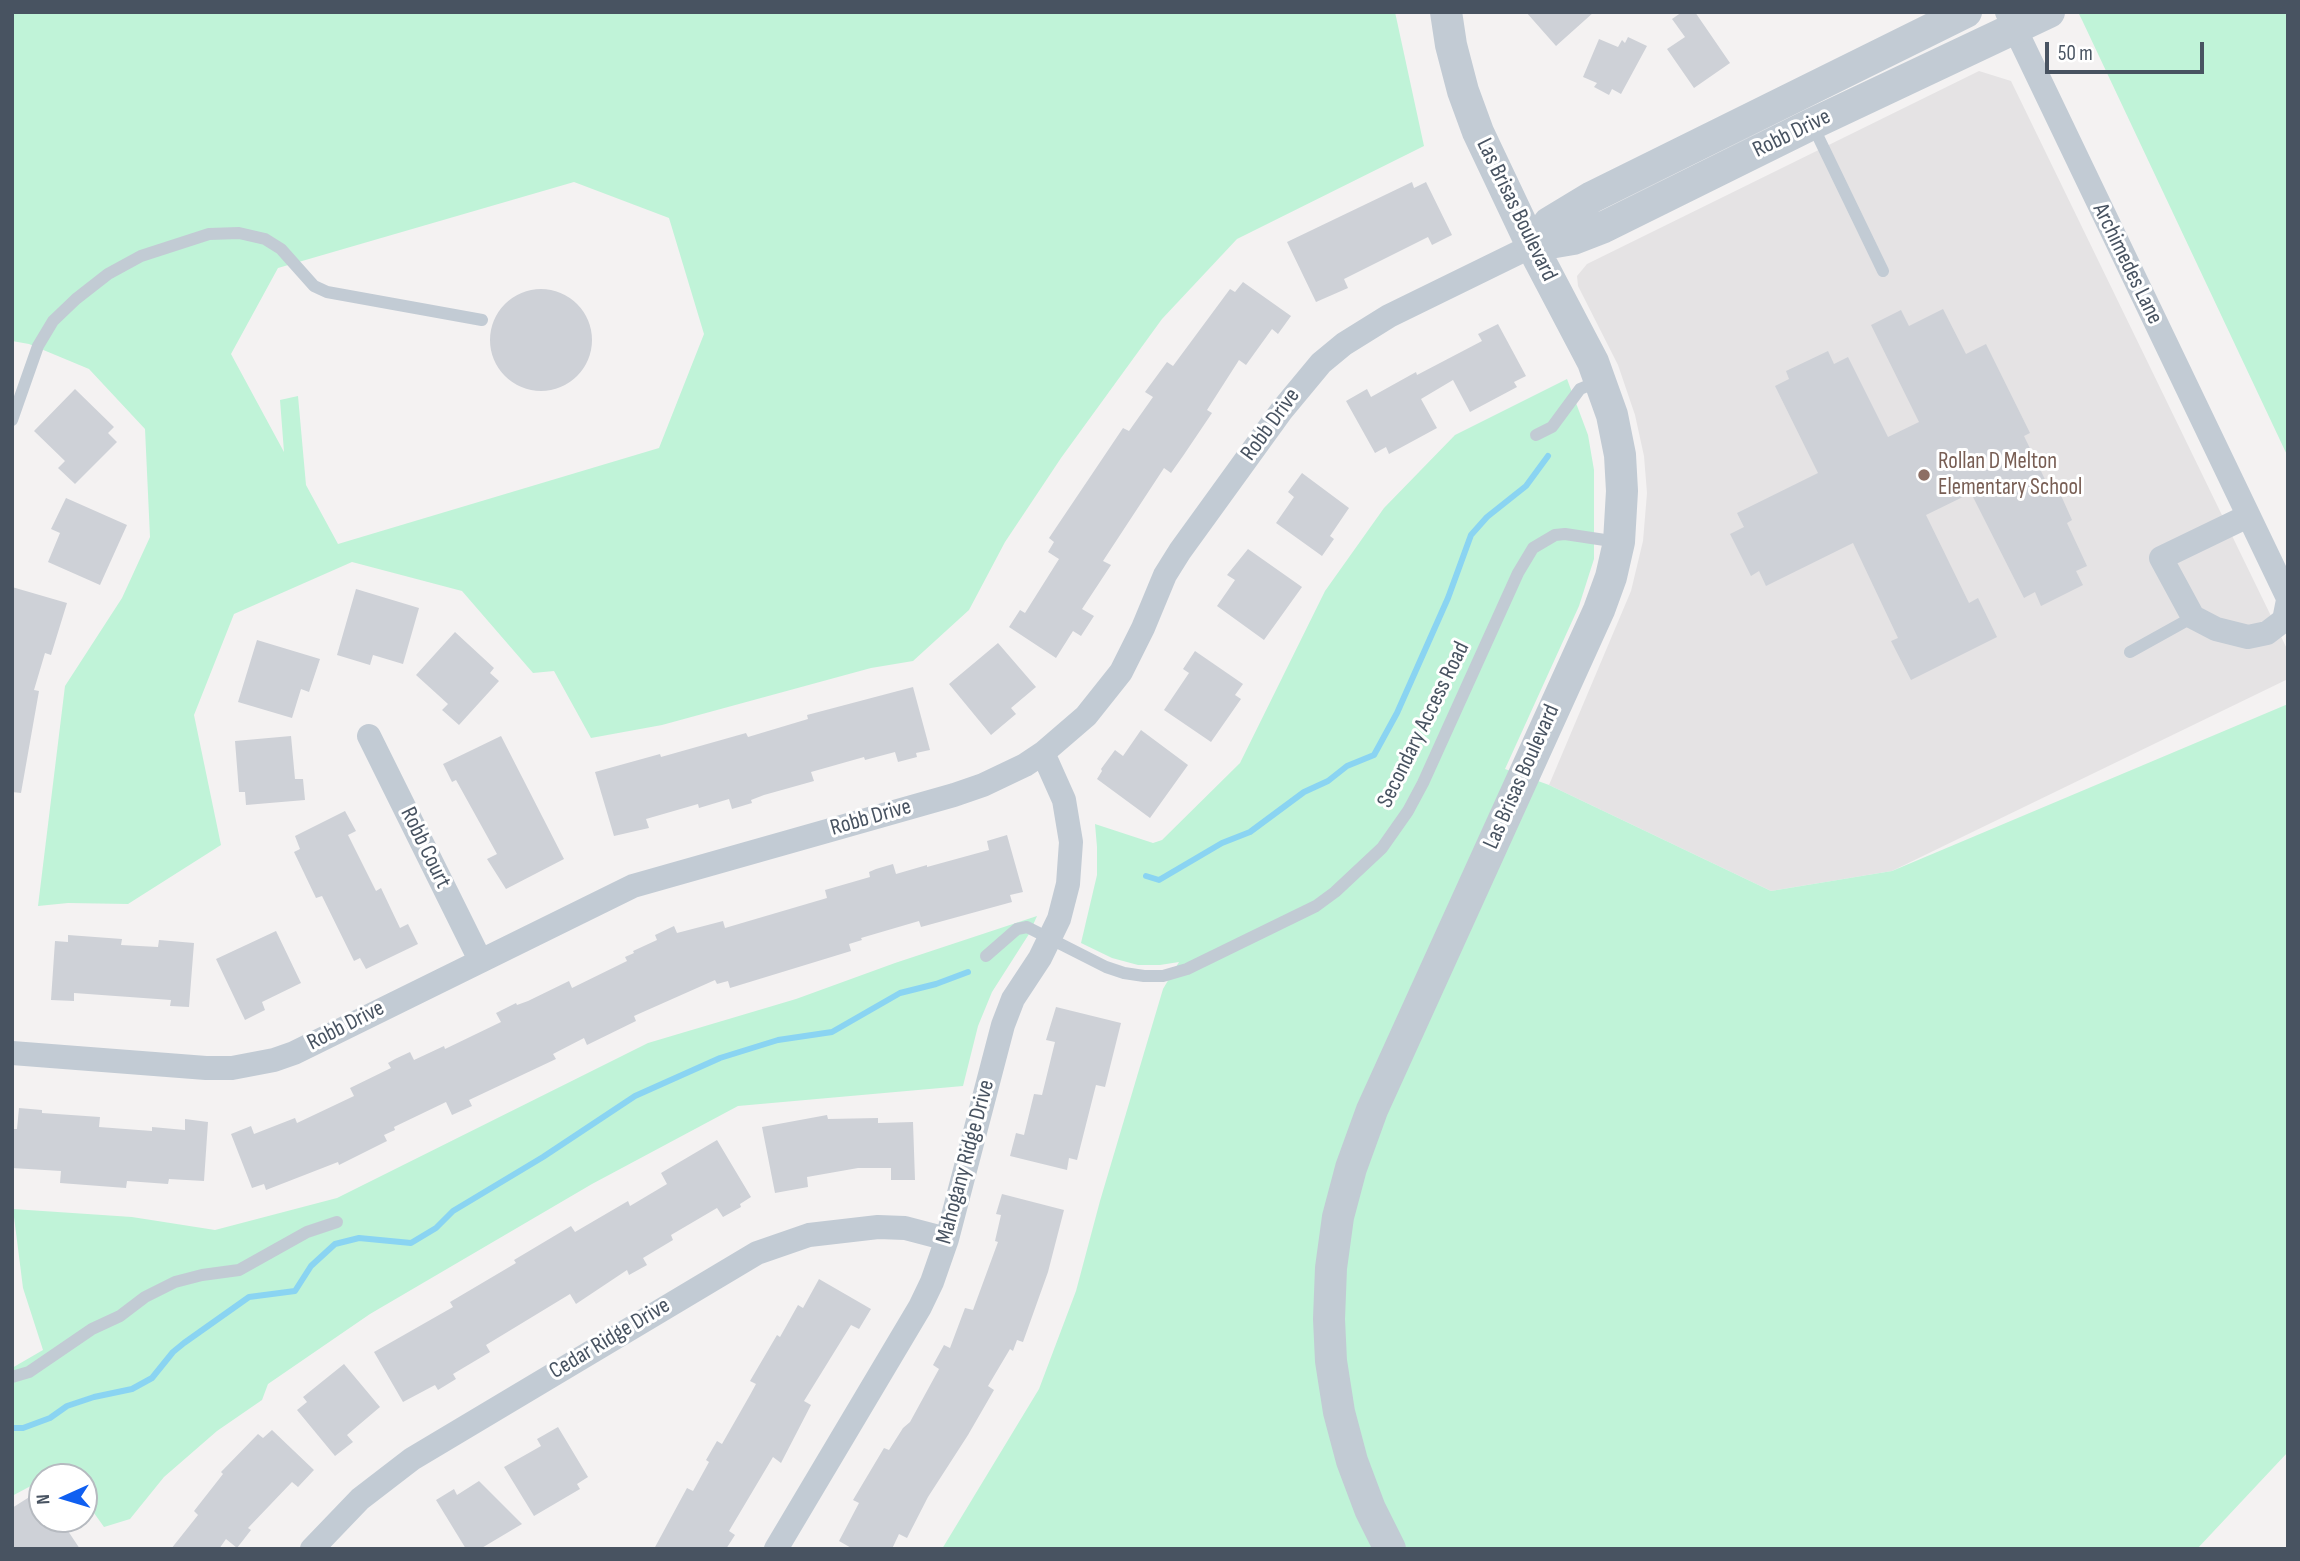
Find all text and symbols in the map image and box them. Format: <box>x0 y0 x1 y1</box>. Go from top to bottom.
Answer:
scale bar <box>2048 28 2207 72</box>
text: 50 m <box>2058 41 2093 66</box>
street label: Robb Drive <box>1749 103 1835 165</box>
street label: Las Brisas Boulevard <box>1470 134 1562 286</box>
street label: Archimedes Lane <box>2086 199 2168 329</box>
street label: Robb Drive <box>1236 383 1306 467</box>
place label: Rollan D Melton Elementary School <box>1938 448 2082 502</box>
marker: Rollan D Melton Elementary School <box>1916 467 1932 483</box>
street label: Secondary Access Road <box>1372 638 1476 812</box>
street label: Las Brisas Boulevard <box>1478 700 1566 854</box>
street label: Robb Drive <box>827 793 915 843</box>
street label: Robb Court <box>394 803 456 893</box>
street label: Robb Drive <box>303 995 389 1057</box>
street label: Mahogany Ridge Drive <box>931 1077 1001 1247</box>
street label: Cedar Ridge Drive <box>545 1292 675 1386</box>
north arrow <box>28 1463 98 1533</box>
text: N <box>32 1493 55 1505</box>

